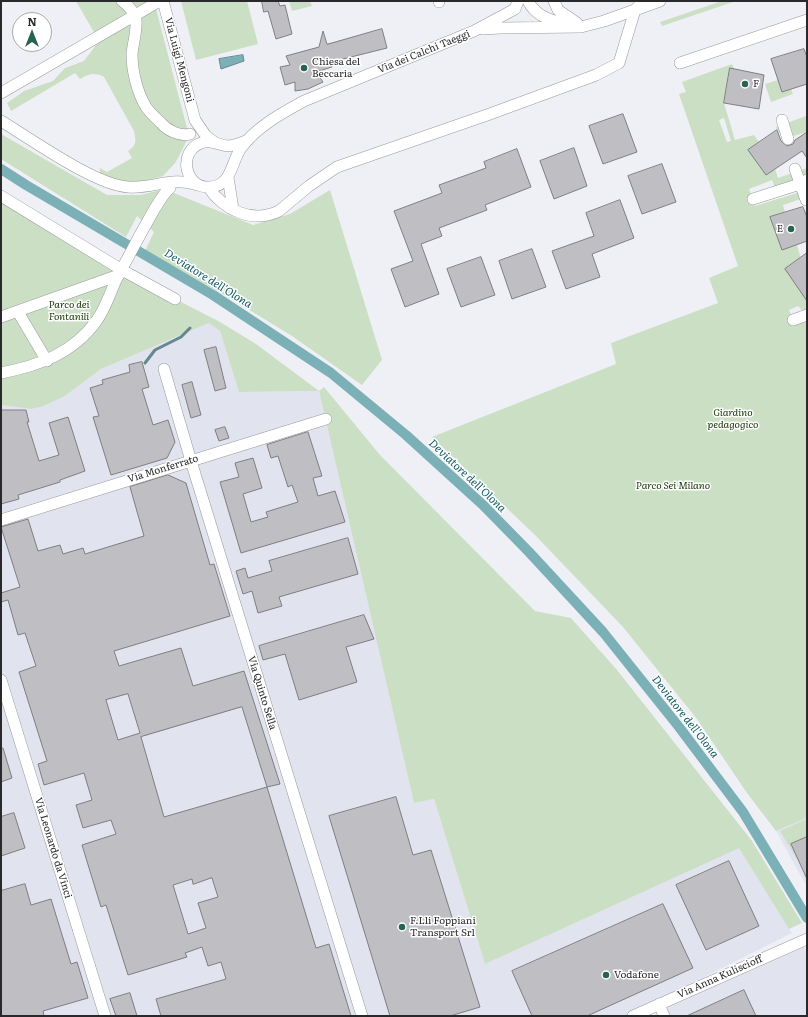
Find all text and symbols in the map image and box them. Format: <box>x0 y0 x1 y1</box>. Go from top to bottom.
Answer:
north arrow <box>12 12 52 52</box>
text: N <box>27 13 37 29</box>
street label: Via Luigi Mengoni <box>162 16 196 104</box>
street label: Via dei Calchi Taeggi <box>376 28 472 76</box>
place label: Chiesa del Beccaria <box>312 56 360 80</box>
marker: Chiesa del Beccaria <box>299 63 309 73</box>
place label: F <box>753 78 759 90</box>
marker: F <box>740 79 750 89</box>
place label: E <box>777 223 783 235</box>
marker: E <box>786 224 796 234</box>
water label: Deviatore dell'Olona <box>162 247 254 311</box>
park label: Parco dei Fontanili <box>48 299 90 322</box>
park label: Giardino pedagogico <box>708 407 758 430</box>
water label: Deviatore dell'Olona <box>426 437 508 515</box>
street label: Via Monferrato <box>126 453 200 485</box>
park label: Parco Sei Milano <box>636 480 710 492</box>
street label: Via Quinto Sella <box>245 655 279 731</box>
water label: Deviatore dell'Olona <box>649 673 721 761</box>
street label: Via Leonardo da Vinci <box>32 796 74 900</box>
place label: F.Lli Foppiani Transport Srl <box>410 915 476 938</box>
marker: F.Lli Foppiani Transport Srl <box>397 922 407 932</box>
street label: Via Anna Kuliscioff <box>676 953 764 1001</box>
place label: Vodafone <box>614 969 659 981</box>
marker: Vodafone <box>601 970 611 980</box>

